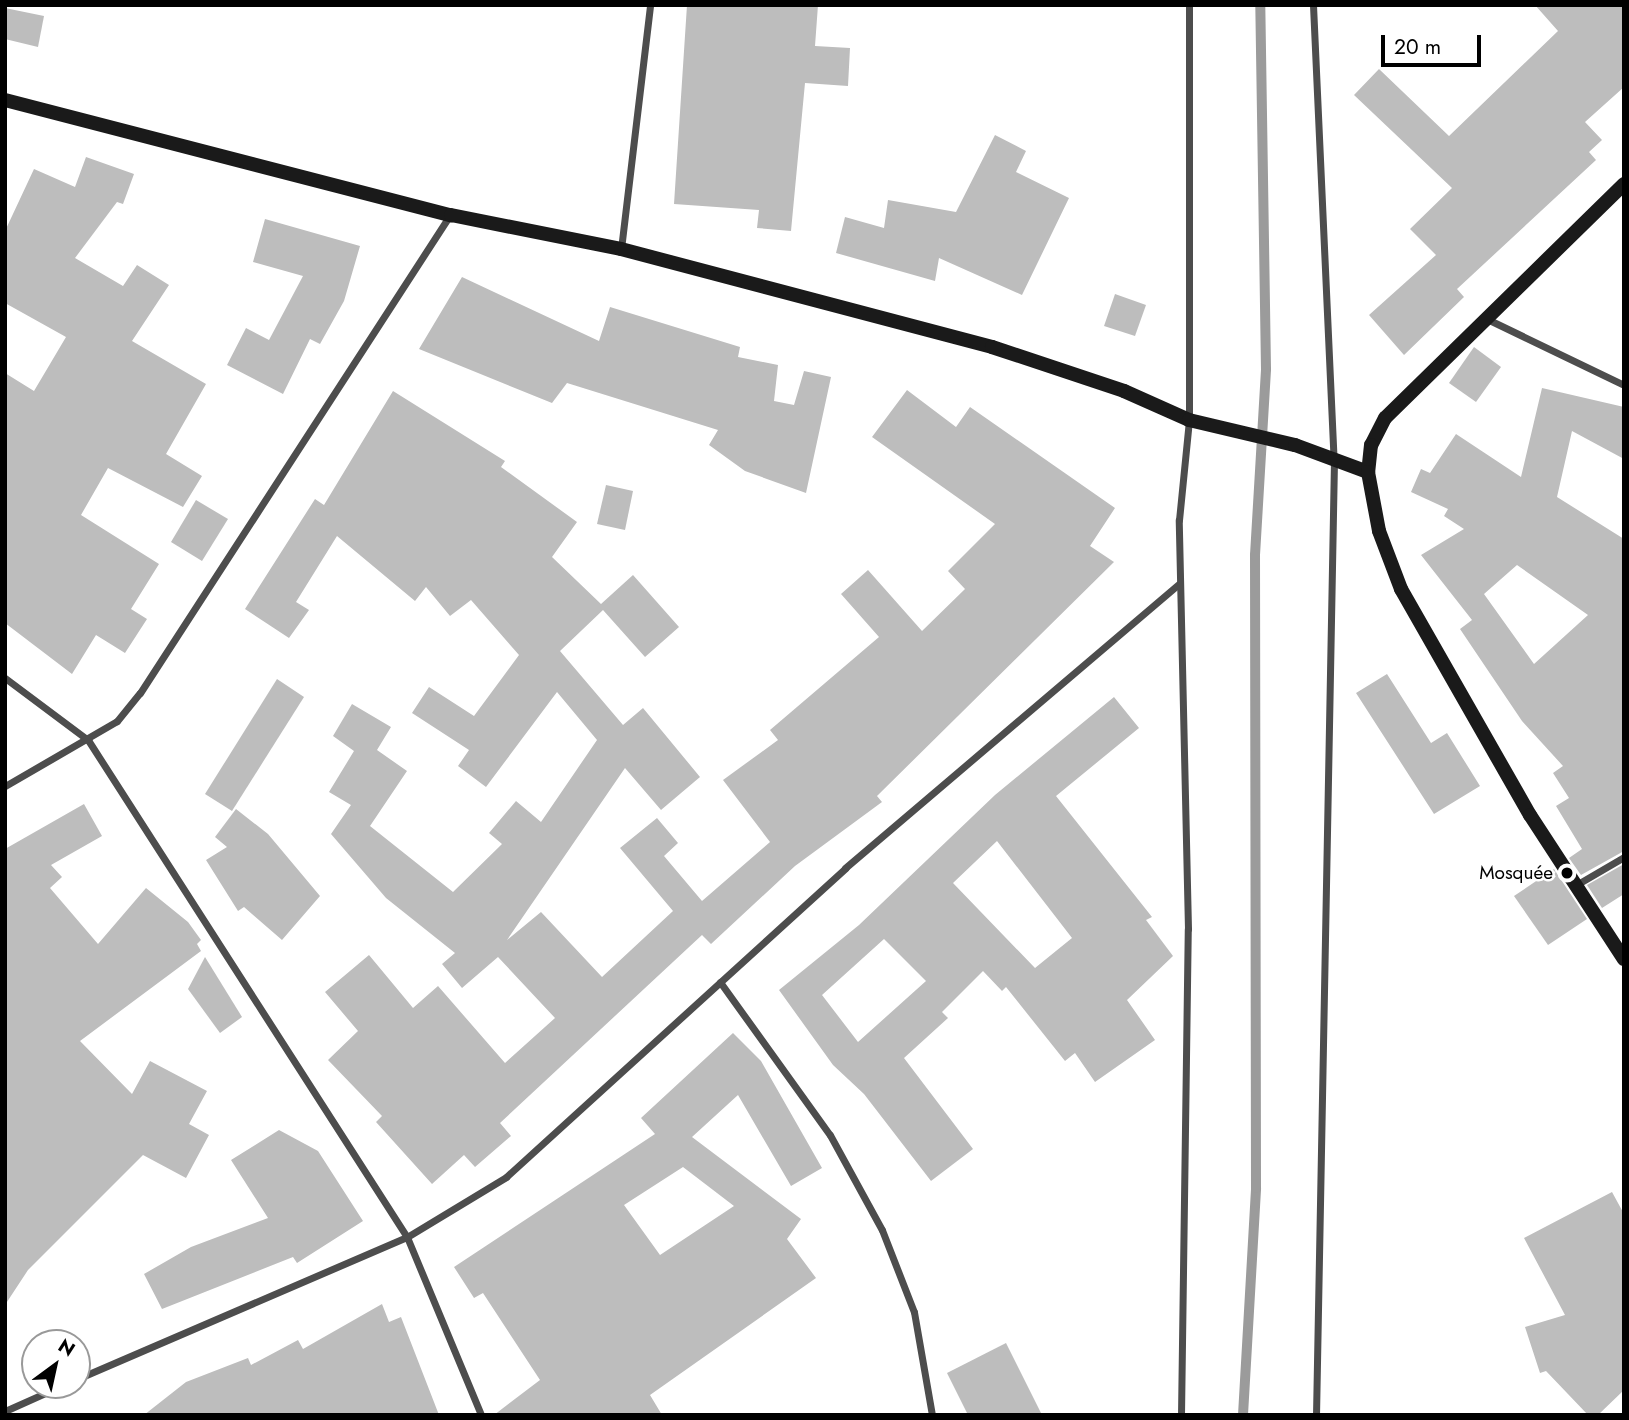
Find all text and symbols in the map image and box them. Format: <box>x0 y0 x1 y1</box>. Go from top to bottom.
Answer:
scale bar <box>1384 21 1484 65</box>
text: 20 m <box>1394 32 1441 62</box>
place label: Mosquée <box>1479 862 1553 884</box>
marker: Mosquée <box>1559 865 1575 881</box>
north arrow <box>21 1329 91 1399</box>
text: N <box>53 1332 80 1363</box>

